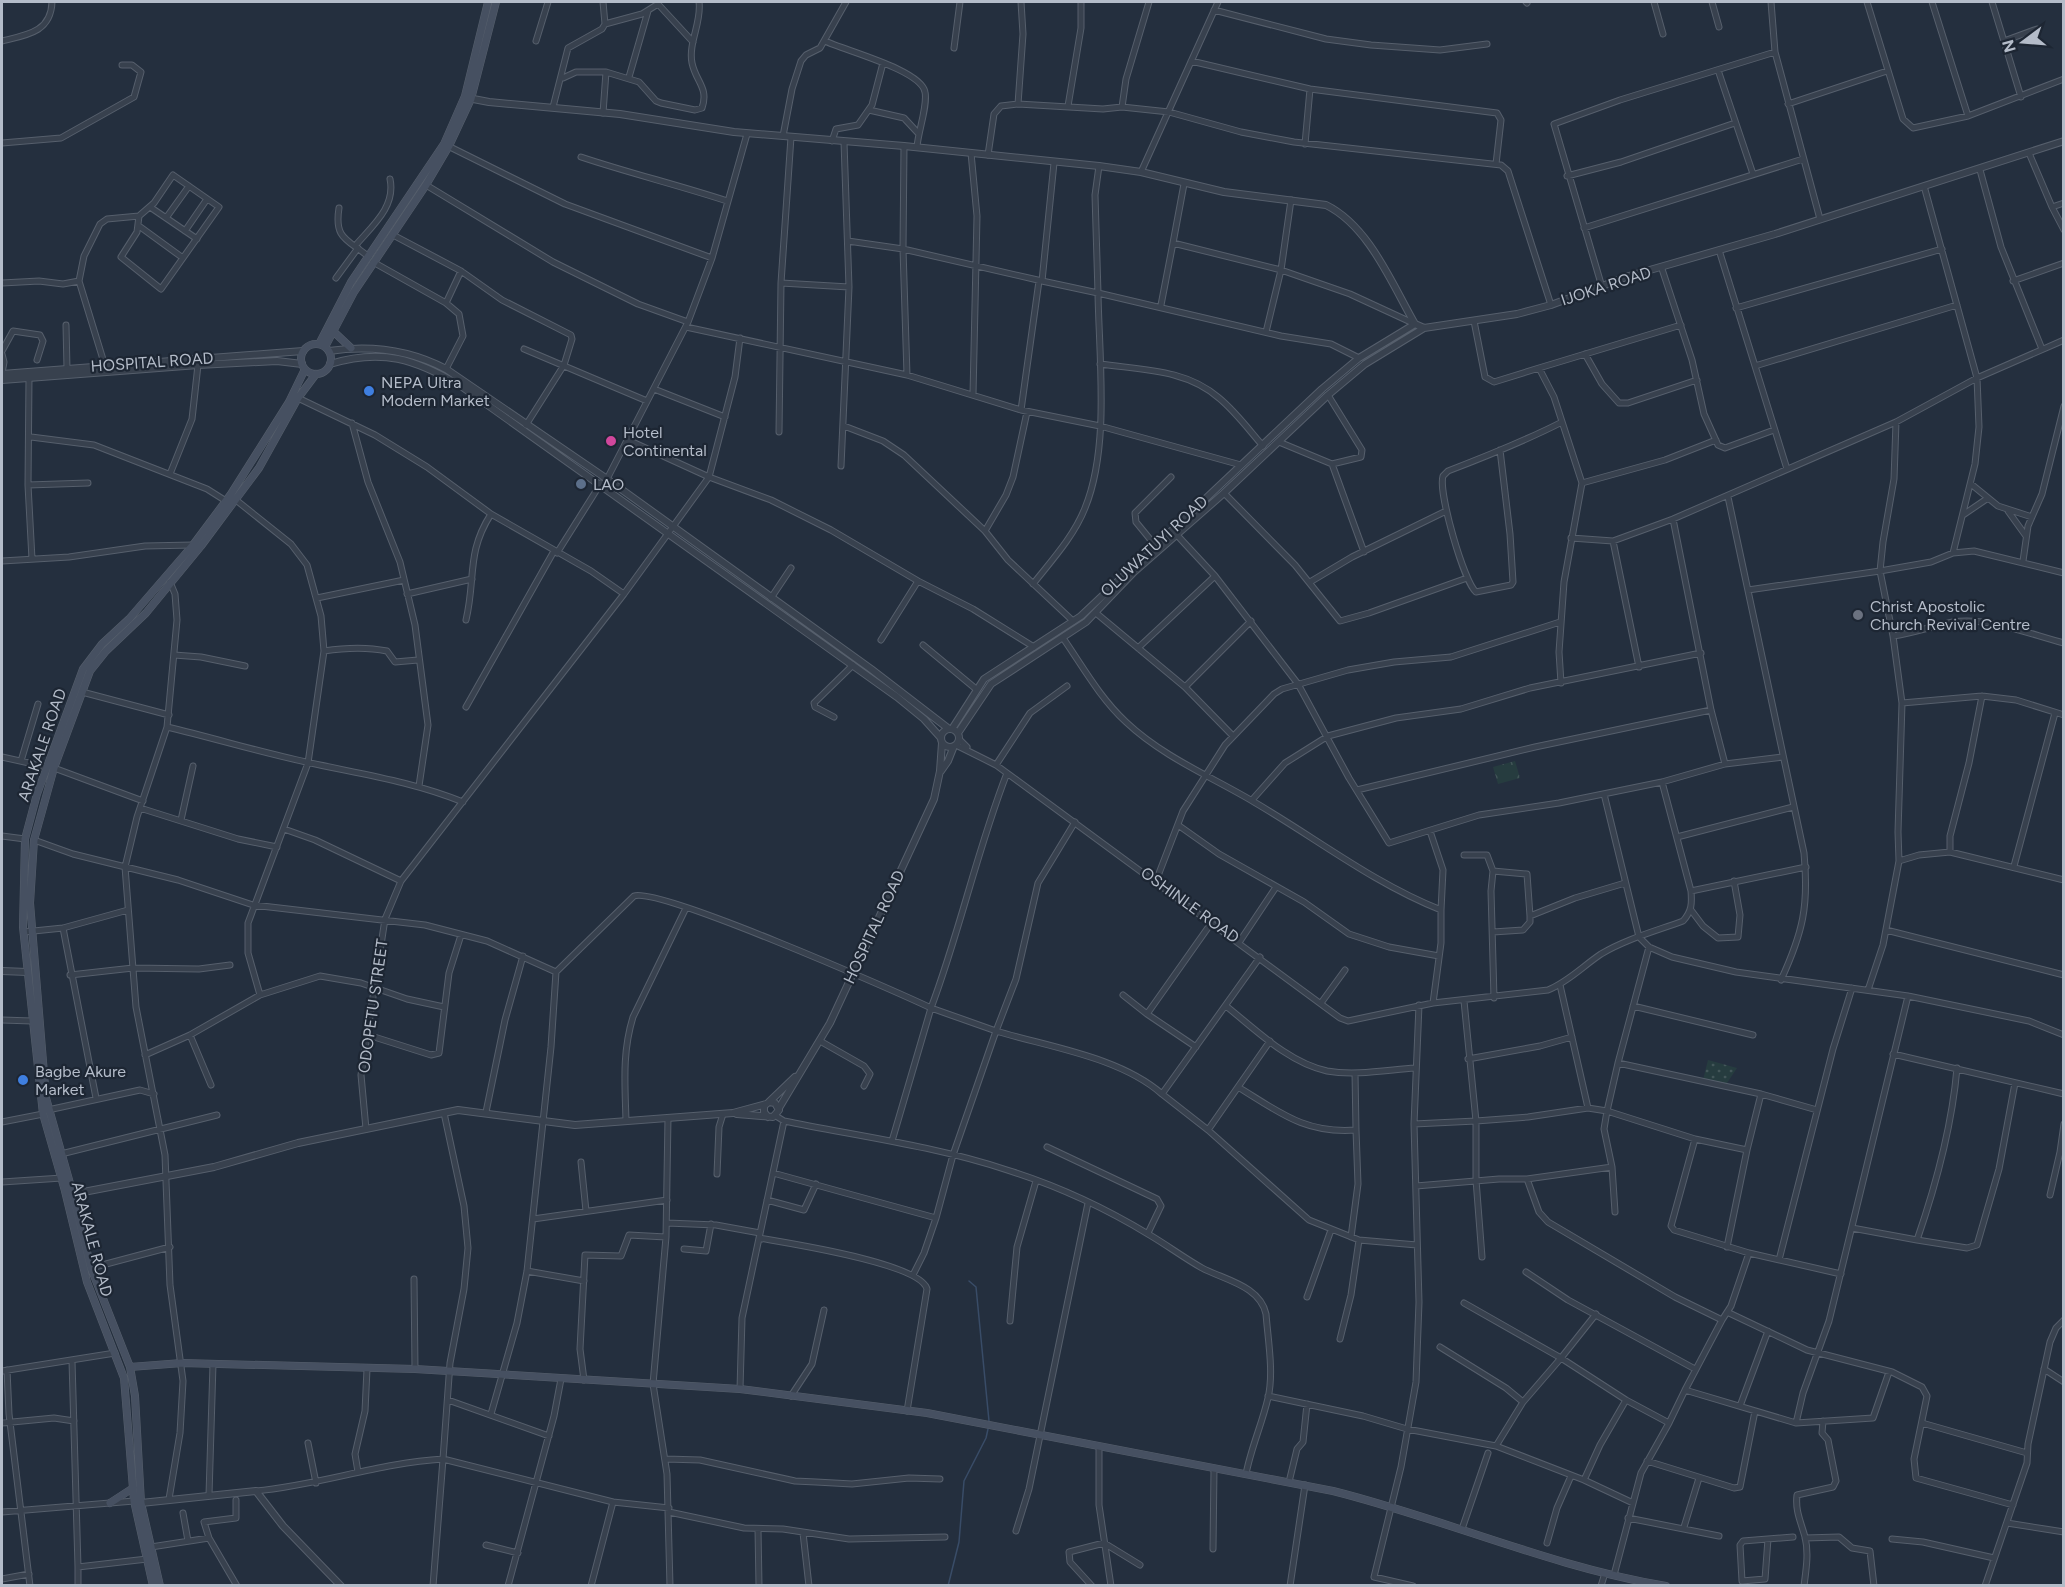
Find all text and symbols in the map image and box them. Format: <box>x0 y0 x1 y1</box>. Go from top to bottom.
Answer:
north arrow <box>1993 12 2053 72</box>
text: N <box>1998 37 2020 55</box>
street label: IJOKA ROAD <box>1558 262 1654 310</box>
street label: HOSPITAL ROAD <box>90 348 214 376</box>
place label: NEPA Ultra Modern Market <box>381 373 490 410</box>
marker: NEPA Ultra Modern Market <box>362 384 376 398</box>
place label: Hotel Continental <box>623 423 707 460</box>
marker: Hotel Continental <box>604 434 618 448</box>
place label: LAO <box>593 475 624 494</box>
marker: LAO <box>574 477 588 491</box>
street label: OLUWATUYI ROAD <box>1096 491 1212 601</box>
place label: Christ Apostolic Church Revival Centre <box>1870 597 2030 634</box>
marker: Christ Apostolic Church Revival Centre <box>1851 608 1865 622</box>
street label: ARAKALE ROAD <box>14 686 70 804</box>
street label: OSHINLE ROAD <box>1137 863 1243 947</box>
street label: HOSPITAL ROAD <box>839 867 909 987</box>
street label: ODOPETU STREET <box>354 938 392 1074</box>
place label: Bagbe Akure Market <box>35 1062 126 1099</box>
marker: Bagbe Akure Market <box>16 1073 30 1087</box>
street label: ARAKALE ROAD <box>68 1179 116 1299</box>

